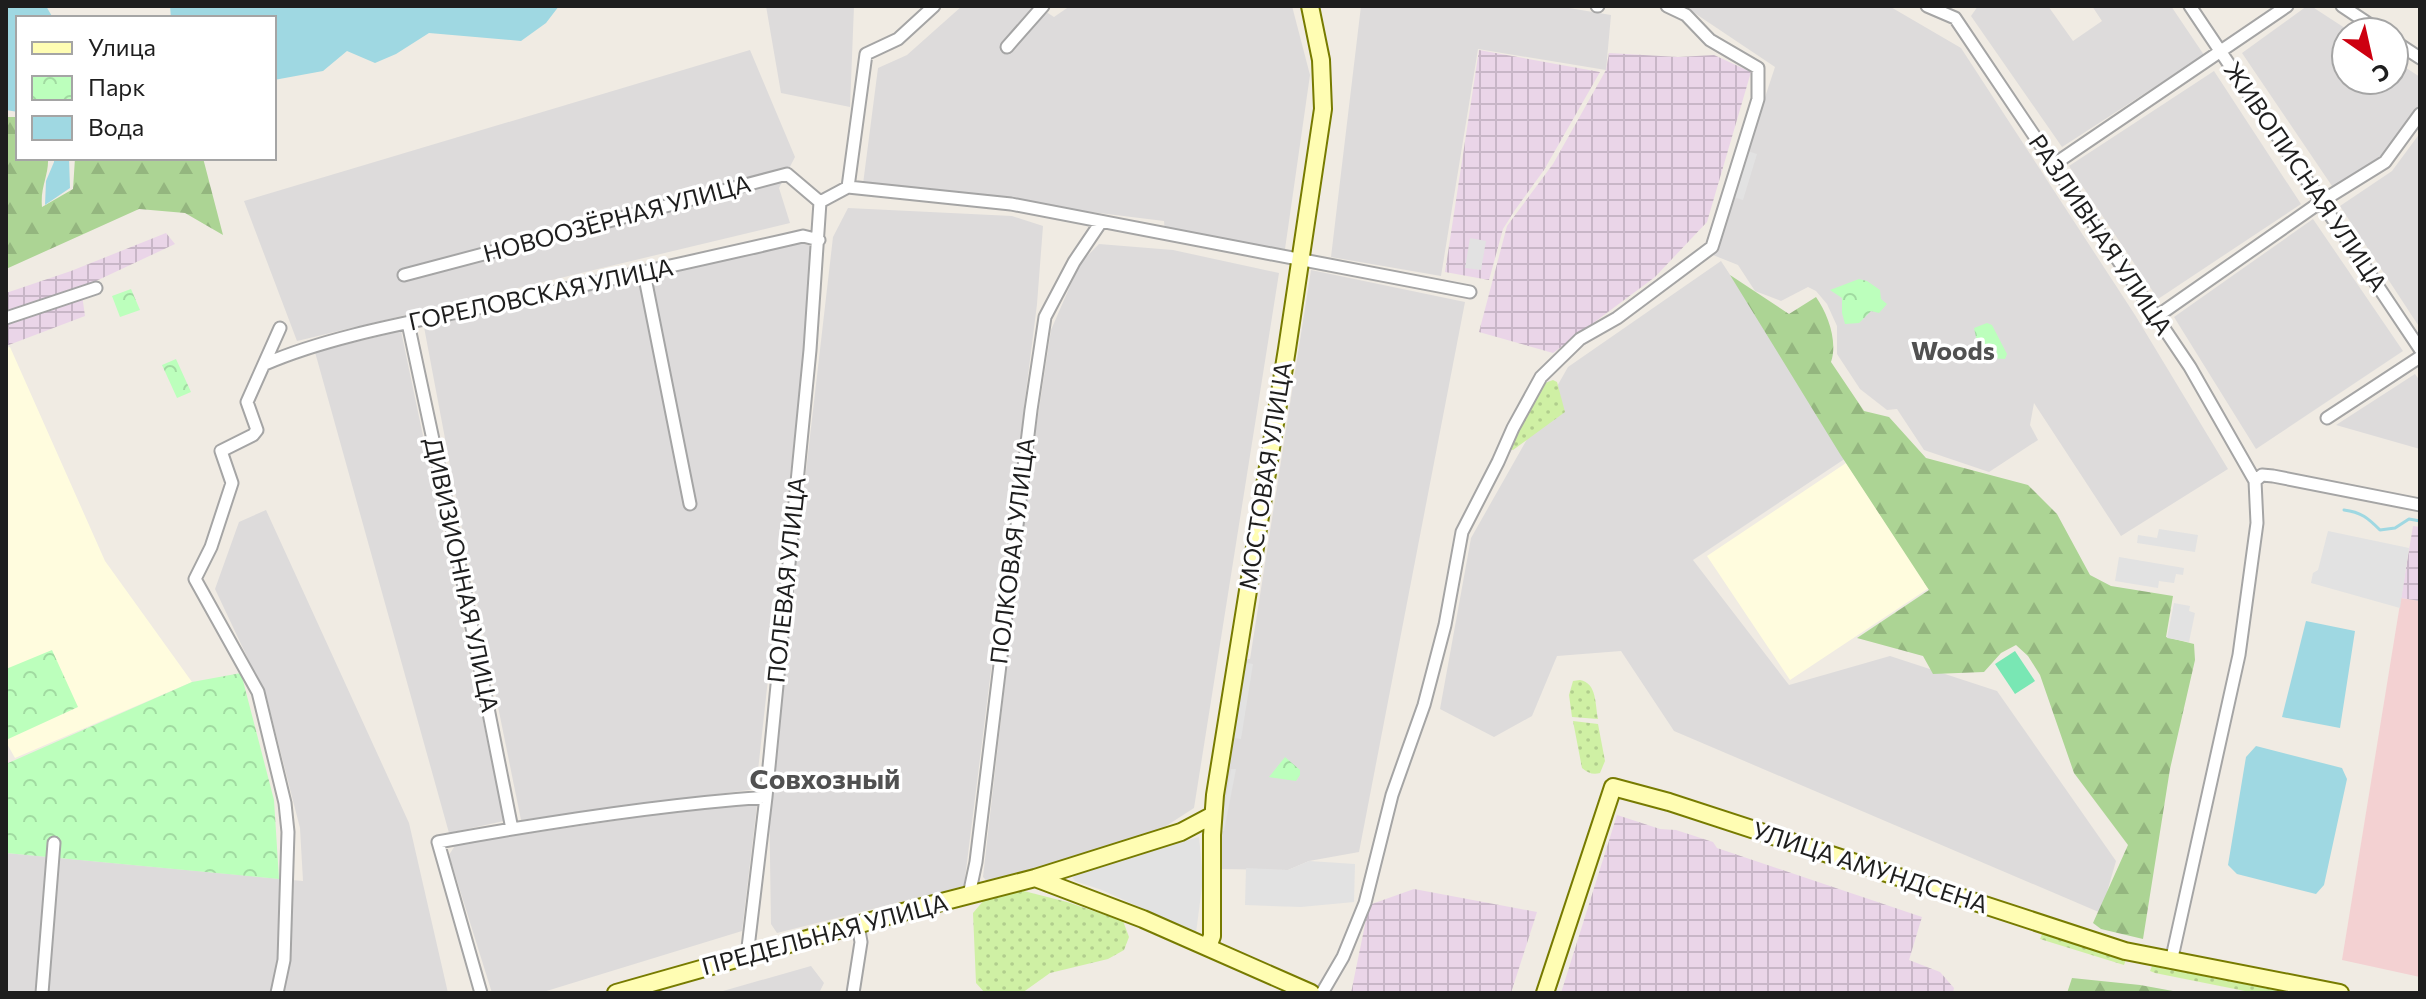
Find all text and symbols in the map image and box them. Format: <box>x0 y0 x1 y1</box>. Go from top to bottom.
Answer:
legend <box>16 16 276 160</box>
north arrow <box>2330 16 2410 96</box>
text: Улица <box>88 32 156 61</box>
street label: ЖИВОПИСНАЯ УЛИЦА <box>2217 57 2393 297</box>
text: Парк <box>88 72 145 101</box>
text: Вода <box>88 112 144 141</box>
street label: РАЗЛИВНАЯ УЛИЦА <box>2023 128 2179 340</box>
street label: НОВООЗЁРНАЯ УЛИЦА <box>480 168 753 267</box>
street label: ГОРЕЛОВСКАЯ УЛИЦА <box>406 251 676 336</box>
district label: Woods <box>1911 334 1995 365</box>
street label: МОСТОВАЯ УЛИЦА <box>1232 360 1297 592</box>
street label: ДИВИЗИОННАЯ УЛИЦА <box>419 435 506 715</box>
street label: ПОЛКОВАЯ УЛИЦА <box>983 436 1040 666</box>
street label: ПОЛЕВАЯ УЛИЦА <box>760 475 811 684</box>
district label: Совхозный <box>750 761 900 795</box>
street label: УЛИЦА АМУНДСЕНА <box>1749 815 1992 918</box>
street label: ПРЕДЕЛЬНАЯ УЛИЦА <box>698 887 951 980</box>

